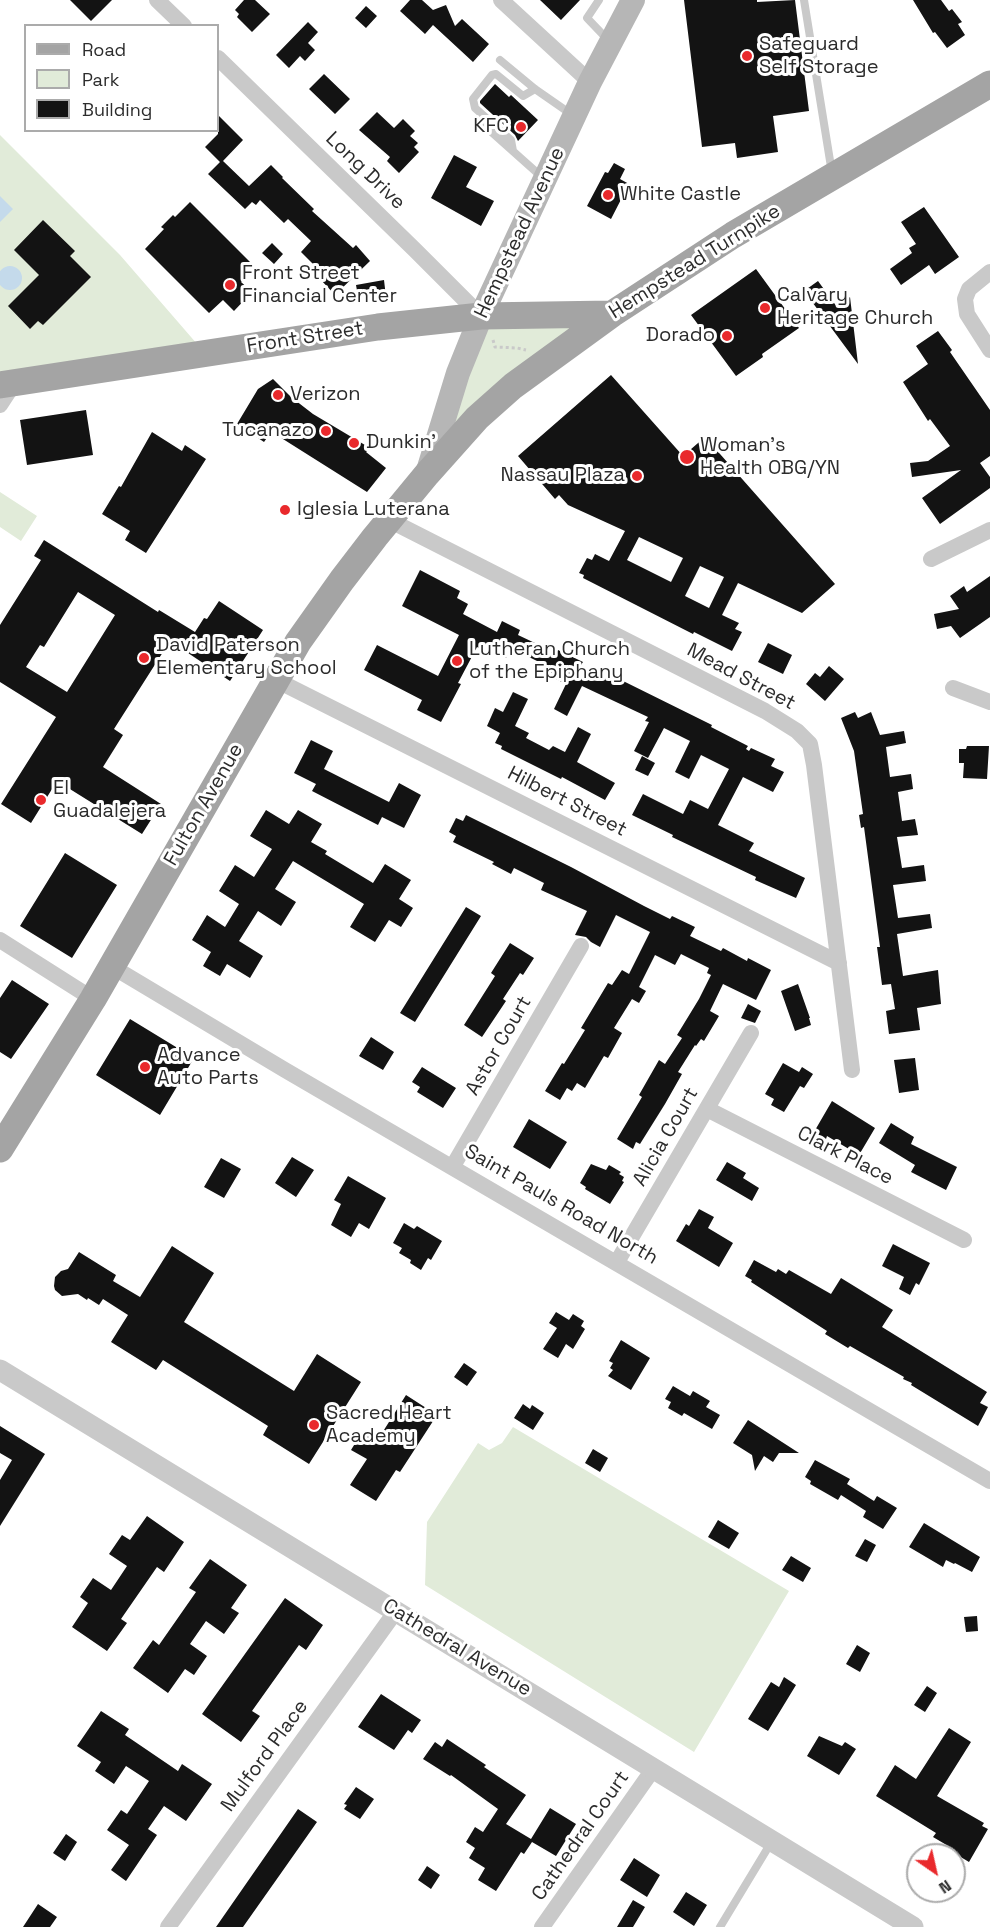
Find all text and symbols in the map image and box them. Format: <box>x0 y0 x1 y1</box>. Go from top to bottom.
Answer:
legend <box>24 24 219 132</box>
place label: Safeguard Self Storage <box>759 33 879 80</box>
text: Road <box>82 38 126 61</box>
marker: Safeguard Self Storage <box>740 49 754 63</box>
text: Park <box>82 68 119 91</box>
text: Building <box>82 98 152 121</box>
place label: KFC <box>473 115 509 139</box>
marker: KFC <box>514 120 528 134</box>
street label: Long Drive <box>320 127 410 215</box>
street label: Hempstead Avenue <box>470 144 570 322</box>
place label: White Castle <box>620 183 741 207</box>
marker: White Castle <box>601 188 615 202</box>
street label: Hempstead Turnpike <box>605 200 785 324</box>
place label: Front Street Financial Center <box>242 262 397 309</box>
marker: Front Street Financial Center <box>223 278 237 292</box>
place label: Calvary Heritage Church <box>777 284 933 331</box>
marker: Calvary Heritage Church <box>758 301 772 315</box>
street label: Front Street <box>245 317 365 359</box>
place label: Dorado <box>646 324 715 348</box>
marker: Dorado <box>720 329 734 343</box>
place label: Verizon <box>290 383 361 407</box>
marker: Verizon <box>271 388 285 402</box>
place label: Tucanazo <box>222 419 314 443</box>
marker: Tucanazo <box>319 424 333 438</box>
place label: Dunkin' <box>366 431 436 455</box>
place label: Woman’s Health OBG/YN <box>700 434 840 481</box>
marker: Dunkin' <box>347 436 361 450</box>
marker: Woman’s Health OBG/YN <box>678 448 696 466</box>
place label: Nassau Plaza <box>500 464 625 488</box>
marker: Nassau Plaza <box>630 469 644 483</box>
place label: Iglesia Luterana <box>297 498 450 522</box>
marker: Iglesia Luterana <box>278 503 292 517</box>
place label: David Paterson Elementary School <box>156 634 337 681</box>
place label: Lutheran Church of the Epiphany <box>469 638 630 685</box>
street label: Mead Street <box>683 638 799 716</box>
marker: David Paterson Elementary School <box>137 651 151 665</box>
marker: Lutheran Church of the Epiphany <box>450 654 464 668</box>
street label: Fulton Avenue <box>159 740 249 870</box>
street label: Hilbert Street <box>503 762 631 842</box>
place label: El Guadalejera <box>53 777 166 824</box>
marker: El Guadalejera <box>34 793 48 807</box>
street label: Astor Court <box>461 992 537 1100</box>
place label: Advance Auto Parts <box>157 1044 259 1091</box>
marker: Advance Auto Parts <box>138 1060 152 1074</box>
street label: Alicia Court <box>628 1083 704 1191</box>
street label: Clark Place <box>793 1122 897 1190</box>
street label: Saint Pauls Road North <box>460 1140 662 1270</box>
place label: Sacred Heart Academy <box>326 1402 452 1449</box>
marker: Sacred Heart Academy <box>307 1418 321 1432</box>
street label: Cathedral Avenue <box>378 1594 536 1702</box>
street label: Mulford Place <box>216 1695 314 1817</box>
street label: Cathedral Court <box>527 1767 635 1905</box>
north arrow <box>906 1843 966 1903</box>
text: N <box>935 1875 956 1898</box>

